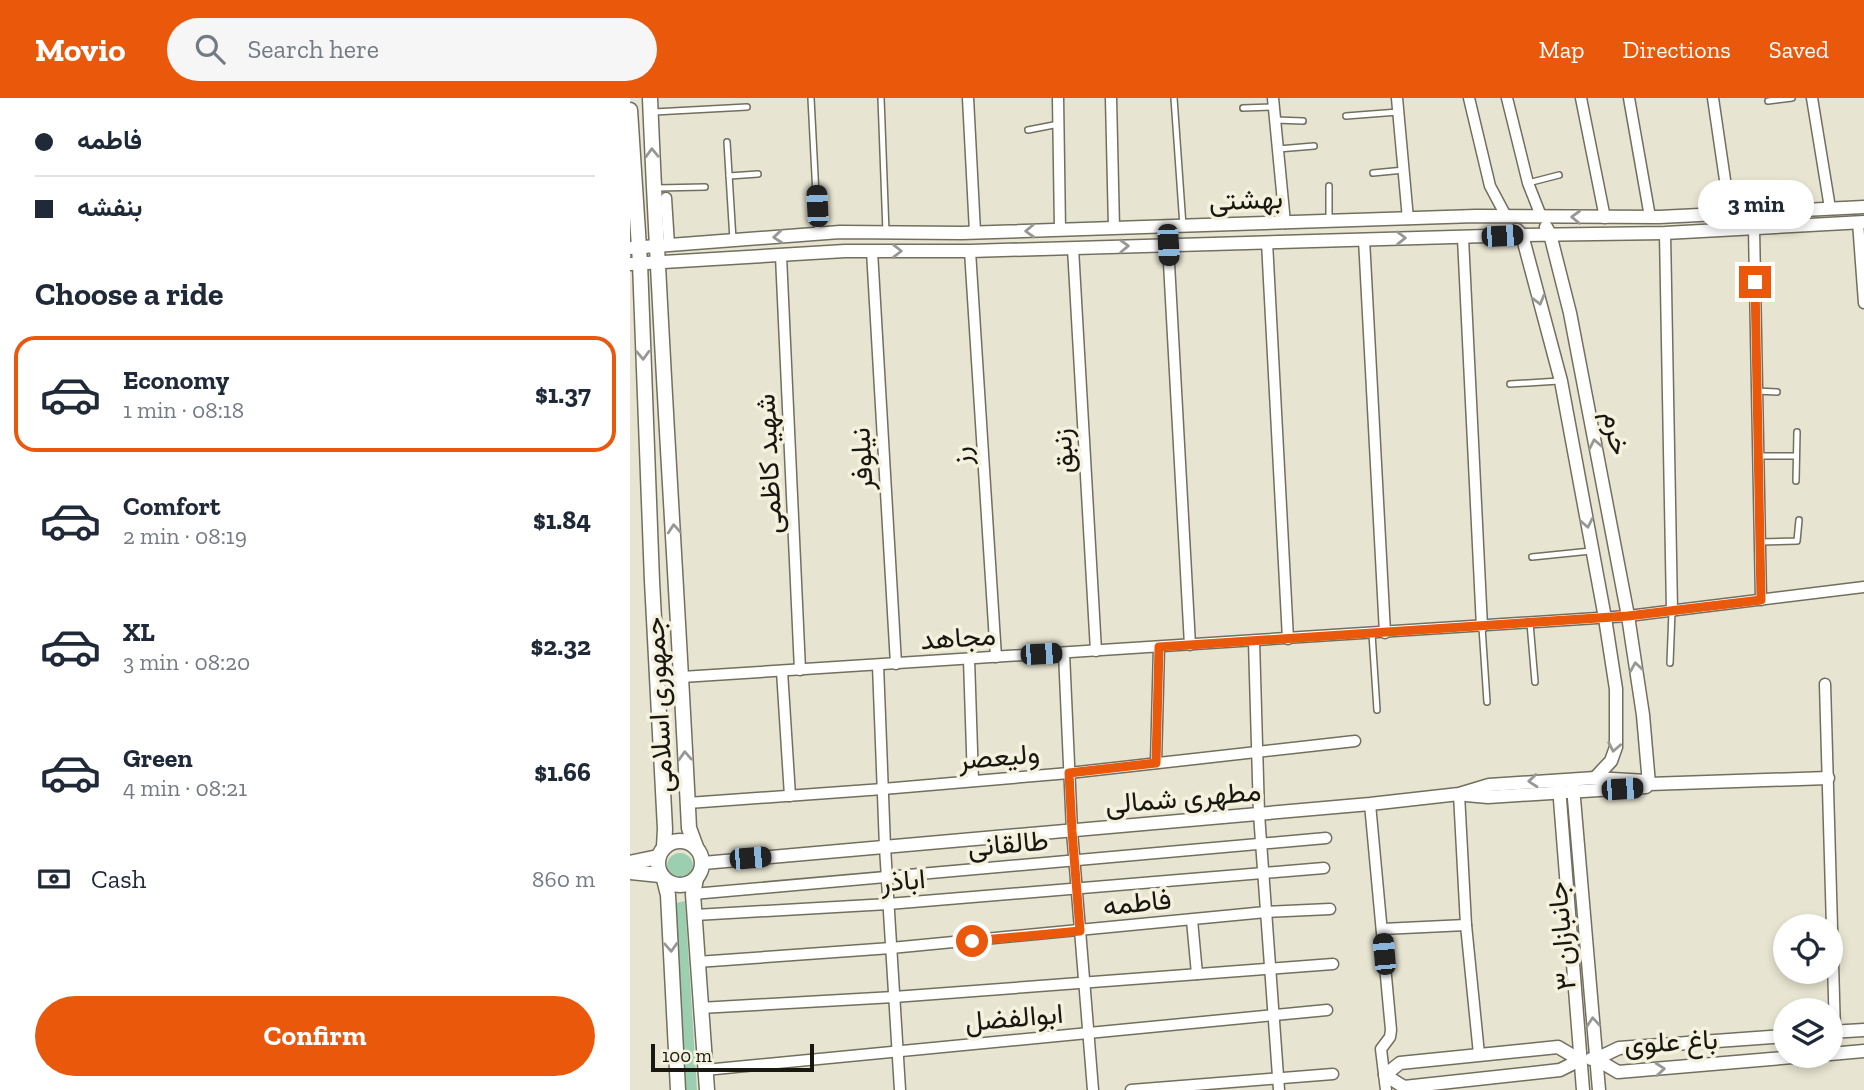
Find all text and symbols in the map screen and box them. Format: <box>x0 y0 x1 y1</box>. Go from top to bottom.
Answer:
search box <box>167 18 657 81</box>
text: Movio <box>35 30 125 69</box>
icon: search <box>191 30 229 68</box>
text: Search here <box>247 33 379 65</box>
text: Map <box>1539 35 1585 64</box>
text: Directions <box>1623 35 1731 64</box>
text: Saved <box>1769 35 1829 64</box>
text: فاطمه <box>77 124 142 156</box>
one-way arrow <box>645 148 660 159</box>
callout: 3 min <box>1697 180 1813 230</box>
street label: بهشتی <box>1208 182 1284 218</box>
car <box>806 184 829 228</box>
text: 3 min <box>1727 190 1785 218</box>
text: بنفشه <box>77 191 142 223</box>
one-way arrow <box>1570 210 1581 225</box>
one-way arrow <box>1024 223 1035 238</box>
car <box>1157 223 1180 267</box>
car <box>1481 224 1524 248</box>
one-way arrow <box>772 229 783 244</box>
one-way arrow <box>1395 231 1406 246</box>
one-way arrow <box>1119 238 1130 254</box>
one-way arrow <box>892 243 903 259</box>
route end <box>1739 266 1771 298</box>
text: Choose a ride <box>35 275 223 313</box>
one-way arrow <box>1531 294 1545 306</box>
one-way arrow <box>636 350 651 361</box>
icon: car <box>39 363 102 426</box>
text: Economy <box>123 364 229 396</box>
text: $1.37 <box>535 378 591 410</box>
street label: شهید کاظمی <box>748 393 790 535</box>
text: 1 min · 08:18 <box>123 396 244 424</box>
street label: خرم <box>1594 408 1637 458</box>
street label: نیلوفر <box>843 427 881 492</box>
street label: زنبق <box>1045 428 1081 474</box>
one-way arrow <box>1588 438 1603 450</box>
street label: رز <box>943 445 979 467</box>
icon: car <box>39 489 102 552</box>
text: Comfort <box>123 490 220 522</box>
text: $1.84 <box>533 504 591 536</box>
one-way arrow <box>1579 517 1594 529</box>
text: 2 min · 08:19 <box>123 522 247 550</box>
one-way arrow <box>666 523 681 534</box>
icon: car <box>39 615 102 678</box>
text: XL <box>123 616 155 648</box>
street label: جمهوری اسلامی <box>637 616 681 794</box>
street label: مجاهد <box>919 618 997 657</box>
text: $2.32 <box>531 630 591 662</box>
car <box>1020 642 1063 666</box>
text: 3 min · 08:20 <box>123 648 250 676</box>
one-way arrow <box>1628 661 1643 673</box>
street label: ولیعصر <box>956 737 1041 778</box>
icon: car <box>39 741 102 804</box>
one-way arrow <box>1607 741 1622 753</box>
text: Green <box>123 742 193 774</box>
one-way arrow <box>678 750 693 761</box>
text: $1.66 <box>534 756 591 788</box>
one-way arrow <box>1528 773 1539 788</box>
text: 4 min · 08:21 <box>123 774 247 802</box>
street label: مطهری شمالی <box>1104 774 1262 822</box>
car <box>1601 777 1644 801</box>
street label: طالقانی <box>966 824 1050 863</box>
car <box>729 846 772 870</box>
icon: cash <box>35 860 73 898</box>
street label: اباذر <box>878 862 927 900</box>
text: Cash <box>91 863 146 895</box>
text: 860 m <box>532 865 595 893</box>
street label: جانبازان ۳ <box>1540 880 1584 992</box>
street label: فاطمه <box>1101 882 1173 923</box>
map controls <box>1773 914 1843 1068</box>
button: locate <box>1773 914 1843 984</box>
route start <box>956 925 988 957</box>
car <box>1372 932 1397 976</box>
one-way arrow <box>663 942 678 953</box>
button: Confirm <box>35 996 595 1076</box>
street label: ابوالفضل <box>964 997 1065 1039</box>
button: layers <box>1773 998 1843 1068</box>
one-way arrow <box>1586 1016 1601 1027</box>
street label: باغ علوی <box>1623 1023 1719 1062</box>
scale bar <box>651 1041 814 1073</box>
text: 100 m <box>662 1044 712 1067</box>
one-way arrow <box>1655 1062 1666 1077</box>

